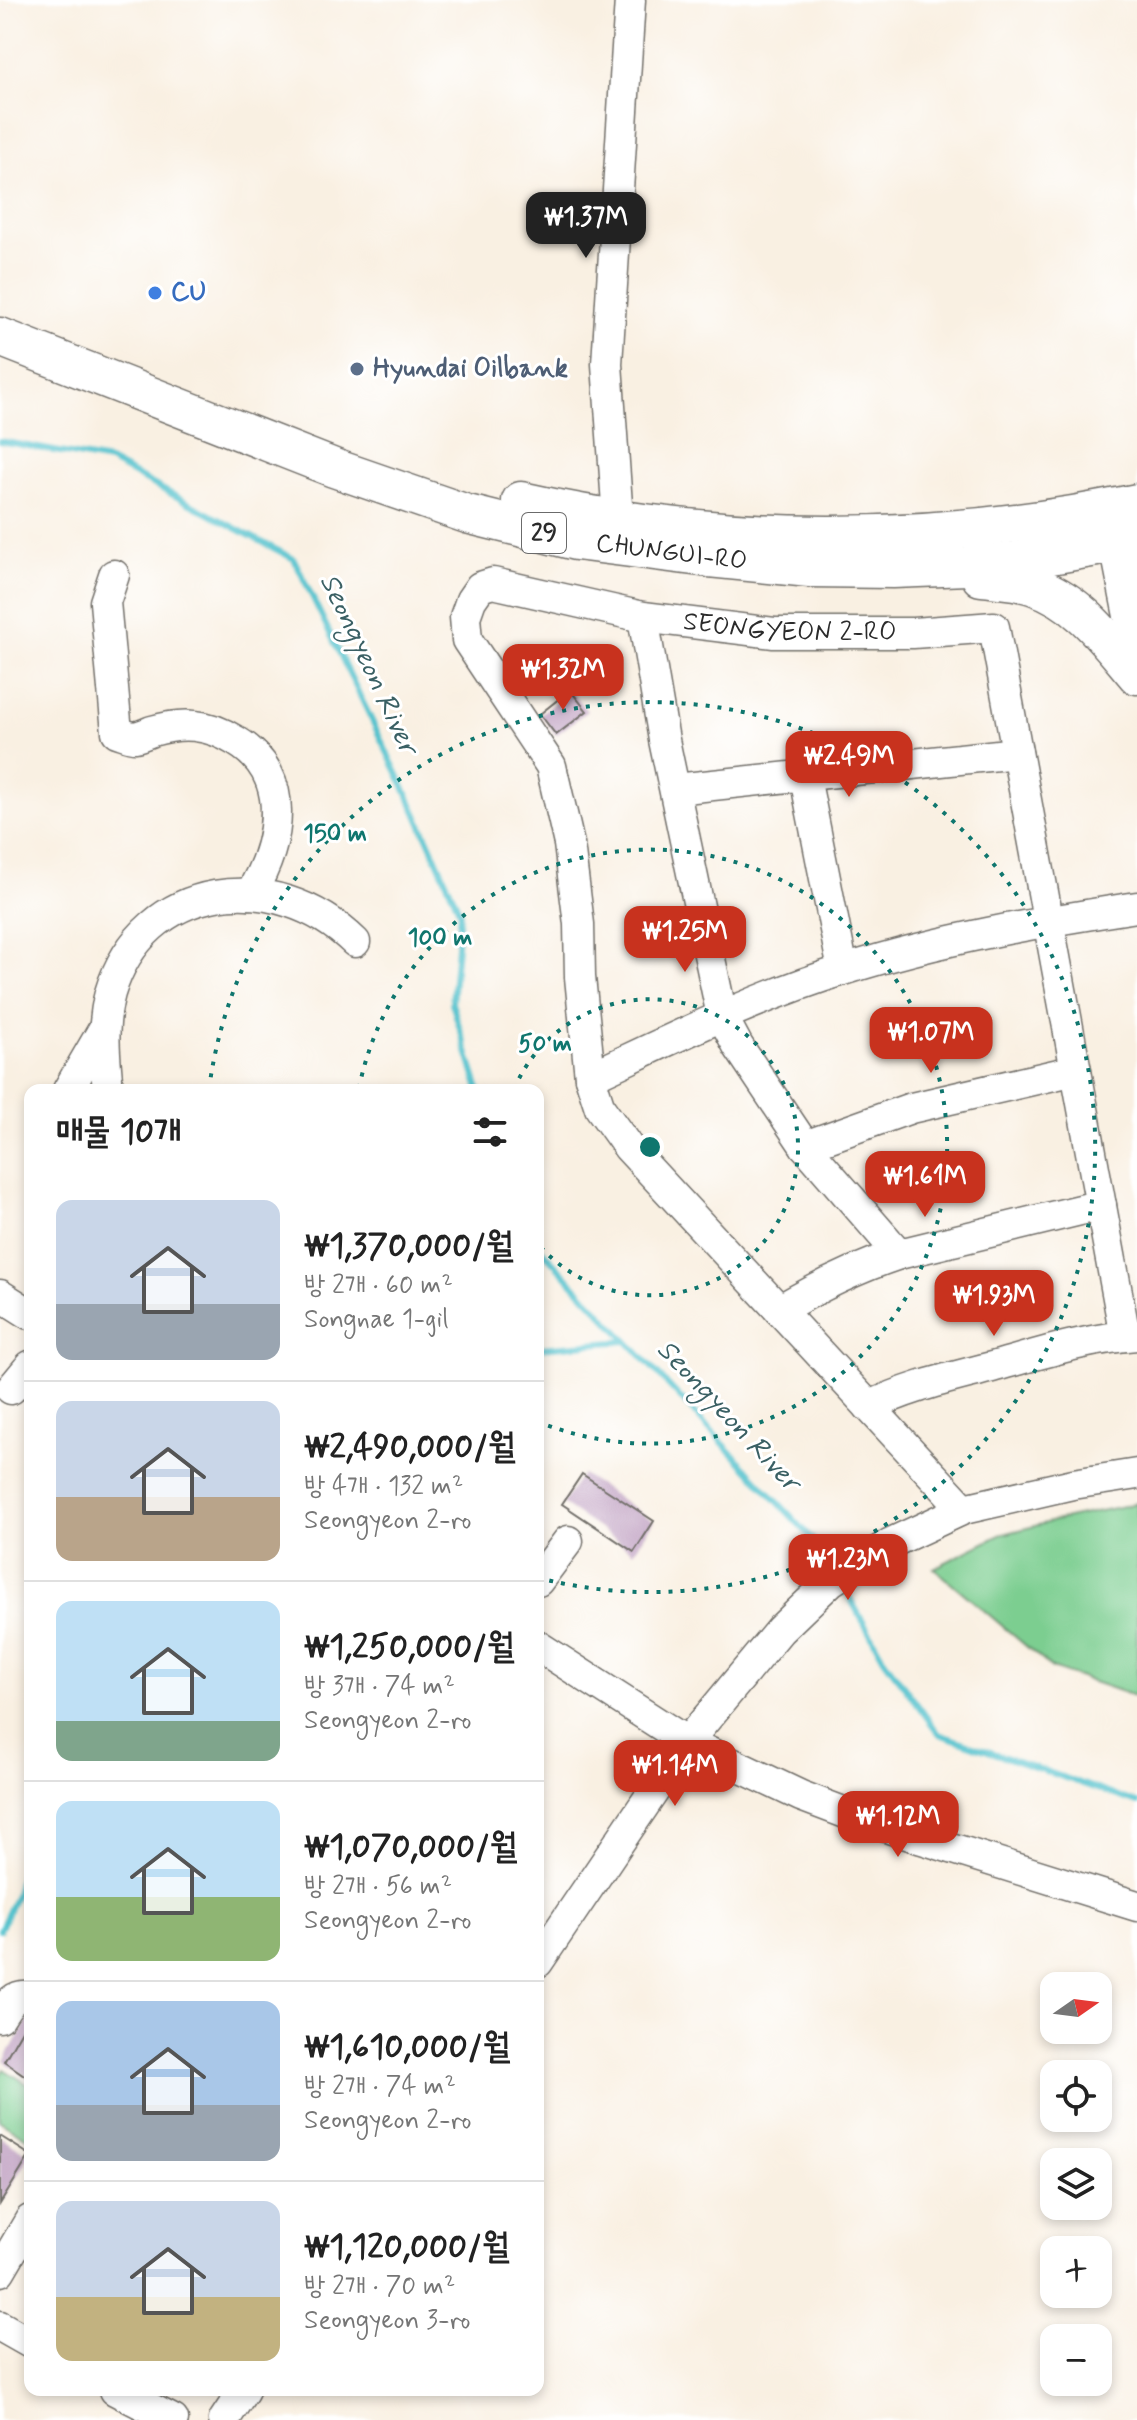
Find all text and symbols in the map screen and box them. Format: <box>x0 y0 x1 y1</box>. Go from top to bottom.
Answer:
pin: ₩1.37M <box>521 192 651 260</box>
text: ₩1.37M <box>544 201 628 235</box>
place label: CU <box>171 276 206 310</box>
marker: CU <box>146 284 164 302</box>
place label: Hyundai Oilbank <box>373 352 568 386</box>
marker: Hyundai Oilbank <box>348 360 366 378</box>
road number: 29 <box>522 513 566 553</box>
street label: CHUNGUI-RO <box>594 527 749 579</box>
water label: Seongyeon River <box>308 568 427 764</box>
street label: SEONGYEON 2-RO <box>681 605 897 651</box>
pin: ₩1.32M <box>498 644 628 712</box>
text: ₩1.32M <box>521 653 605 687</box>
pin: ₩2.49M <box>784 731 914 799</box>
text: ₩2.49M <box>804 740 894 774</box>
text: 150 m <box>303 819 367 850</box>
pin: ₩1.25M <box>620 906 750 974</box>
text: ₩1.25M <box>642 915 728 949</box>
text: 100 m <box>408 923 472 954</box>
pin: ₩1.07M <box>866 1007 996 1075</box>
text: ₩1.07M <box>888 1016 974 1050</box>
text: 50 m <box>518 1029 572 1060</box>
text: 매물 10개 <box>56 1110 181 1155</box>
icon: filters <box>468 1110 512 1154</box>
centre of rings <box>636 1133 664 1161</box>
pin: ₩1.61M <box>860 1151 990 1219</box>
text: ₩1.61M <box>883 1160 967 1194</box>
text: ₩1,370,000/월 <box>304 1224 513 1269</box>
icon: home <box>120 1232 216 1328</box>
text: 방 2개 · 60 m² <box>304 1269 453 1303</box>
pin: ₩1.93M <box>929 1270 1059 1338</box>
text: ₩1.93M <box>953 1279 1035 1313</box>
text: Songnae 1-gil <box>304 1303 449 1337</box>
water label: Seongyeon River <box>647 1332 810 1504</box>
text: ₩2,490,000/월 <box>304 1425 515 1470</box>
icon: home <box>120 1433 216 1529</box>
text: 방 4개 · 132 m² <box>304 1470 463 1504</box>
text: Seongyeon 2-ro <box>304 1504 472 1538</box>
pin: ₩1.23M <box>783 1534 913 1602</box>
text: ₩1.23M <box>807 1543 889 1577</box>
text: ₩1,250,000/월 <box>304 1625 514 1670</box>
icon: home <box>120 1633 216 1729</box>
text: 방 3개 · 74 m² <box>304 1670 455 1704</box>
text: Seongyeon 2-ro <box>304 1704 472 1738</box>
pin: ₩1.14M <box>610 1740 740 1808</box>
text: ₩1.14M <box>632 1749 718 1783</box>
pin: ₩1.12M <box>833 1791 963 1859</box>
text: ₩1.12M <box>856 1800 940 1834</box>
text: ₩1,070,000/월 <box>304 1825 517 1870</box>
icon: home <box>120 1833 216 1929</box>
text: 방 2개 · 56 m² <box>304 1870 452 1904</box>
text: Seongyeon 2-ro <box>304 1904 472 1938</box>
north arrow <box>1040 1972 1112 2044</box>
map controls <box>1040 1972 1112 2396</box>
text: ₩1,610,000/월 <box>304 2025 510 2070</box>
icon: home <box>120 2033 216 2129</box>
button: locate <box>1040 2060 1112 2132</box>
text: 방 2개 · 74 m² <box>304 2070 456 2104</box>
text: Seongyeon 2-ro <box>304 2104 472 2138</box>
button: layers <box>1040 2148 1112 2220</box>
text: ₩1,120,000/월 <box>304 2225 509 2270</box>
icon: home <box>120 2233 216 2329</box>
button: + <box>1040 2236 1112 2308</box>
text: 방 2개 · 70 m² <box>304 2270 455 2304</box>
text: Seongyeon 3-ro <box>304 2304 471 2338</box>
button: − <box>1040 2324 1112 2396</box>

